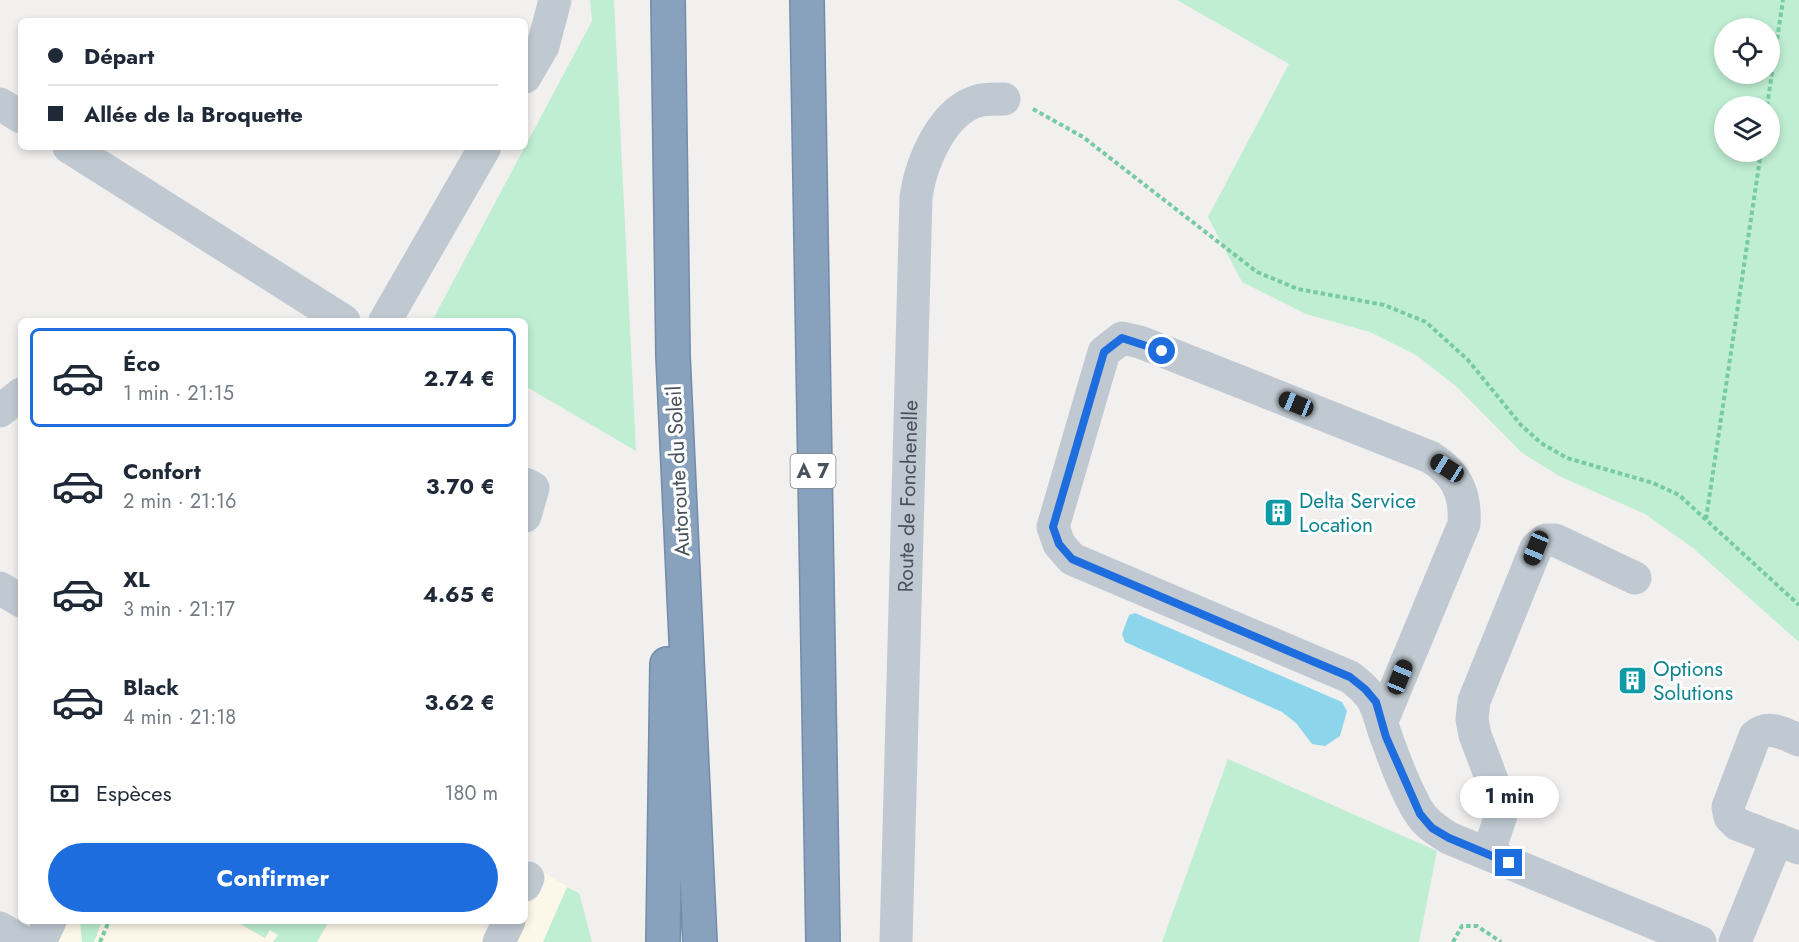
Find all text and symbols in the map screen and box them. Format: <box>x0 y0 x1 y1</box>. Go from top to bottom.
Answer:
map controls <box>1714 18 1780 162</box>
button: locate <box>1714 18 1780 84</box>
text: Départ <box>84 40 154 72</box>
button: layers <box>1714 96 1780 162</box>
text: Allée de la Broquette <box>84 98 303 130</box>
route start <box>1148 337 1175 364</box>
text: Éco <box>123 347 160 379</box>
icon: car <box>51 351 105 405</box>
text: 2.74 € <box>424 362 495 394</box>
text: 1 min · 21:15 <box>123 379 234 408</box>
street label: Autoroute du Soleil <box>659 385 697 557</box>
car <box>1276 389 1316 419</box>
street label: Route de Fonchenelle <box>890 400 926 593</box>
car <box>1427 451 1467 485</box>
road number: A 7 <box>790 454 836 488</box>
text: Confort <box>123 455 201 487</box>
icon: car <box>51 459 105 513</box>
text: 3.70 € <box>426 470 495 502</box>
place label: Delta Service Location <box>1299 486 1416 540</box>
text: 2 min · 21:16 <box>123 487 237 516</box>
building icon: Delta Service Location <box>1262 497 1294 529</box>
car <box>1521 528 1551 568</box>
text: XL <box>123 563 150 595</box>
icon: car <box>51 567 105 621</box>
text: 4.65 € <box>423 578 495 610</box>
text: 3 min · 21:17 <box>123 595 235 624</box>
place label: Options Solutions <box>1653 654 1733 708</box>
car <box>1385 657 1415 697</box>
building icon: Options Solutions <box>1616 665 1648 697</box>
text: Black <box>123 671 179 703</box>
icon: car <box>51 675 105 729</box>
text: 3.62 € <box>424 686 495 718</box>
text: 4 min · 21:18 <box>123 703 236 732</box>
callout: 1 min <box>1460 776 1558 818</box>
icon: cash <box>48 777 81 810</box>
text: Espèces <box>96 777 172 809</box>
text: 180 m <box>444 779 498 808</box>
text: 1 min <box>1485 782 1534 811</box>
button: Confirmer <box>48 843 498 912</box>
route end <box>1495 849 1522 876</box>

